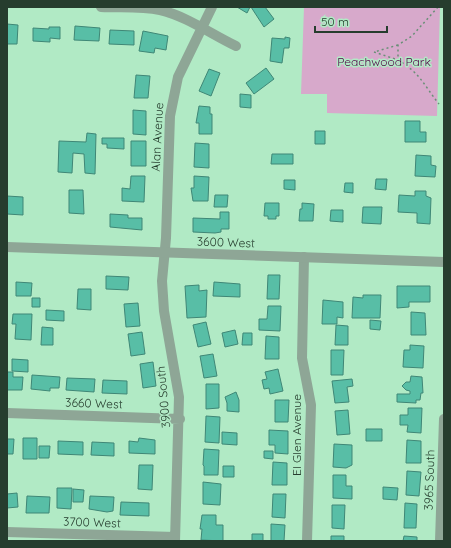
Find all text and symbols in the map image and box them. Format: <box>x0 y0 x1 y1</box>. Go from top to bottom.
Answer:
scale bar <box>315 8 387 34</box>
text: 50 m <box>321 14 349 29</box>
park label: Peachwood Park <box>337 54 431 69</box>
street label: Alan Avenue <box>148 102 166 172</box>
street label: 3600 West <box>197 233 255 251</box>
street label: 3900 South <box>153 365 173 429</box>
street label: El Glen Avenue <box>289 394 304 476</box>
street label: 3660 West <box>65 395 123 411</box>
street label: 3965 South <box>420 449 438 511</box>
street label: 3700 West <box>63 513 121 531</box>

